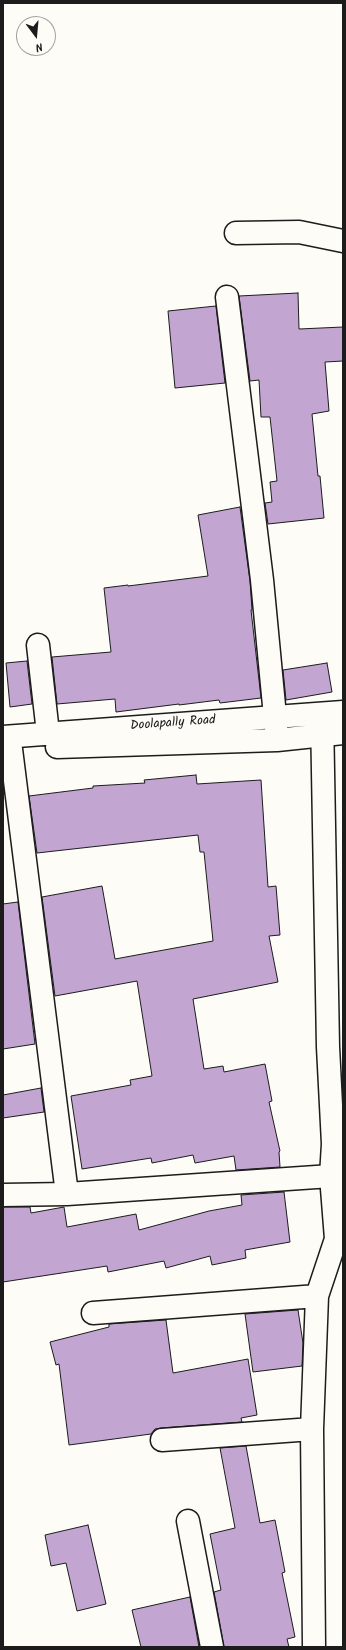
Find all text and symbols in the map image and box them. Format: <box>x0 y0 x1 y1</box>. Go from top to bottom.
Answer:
north arrow <box>16 16 56 56</box>
text: N <box>33 37 45 56</box>
street label: Doolapally Road <box>130 713 216 735</box>

